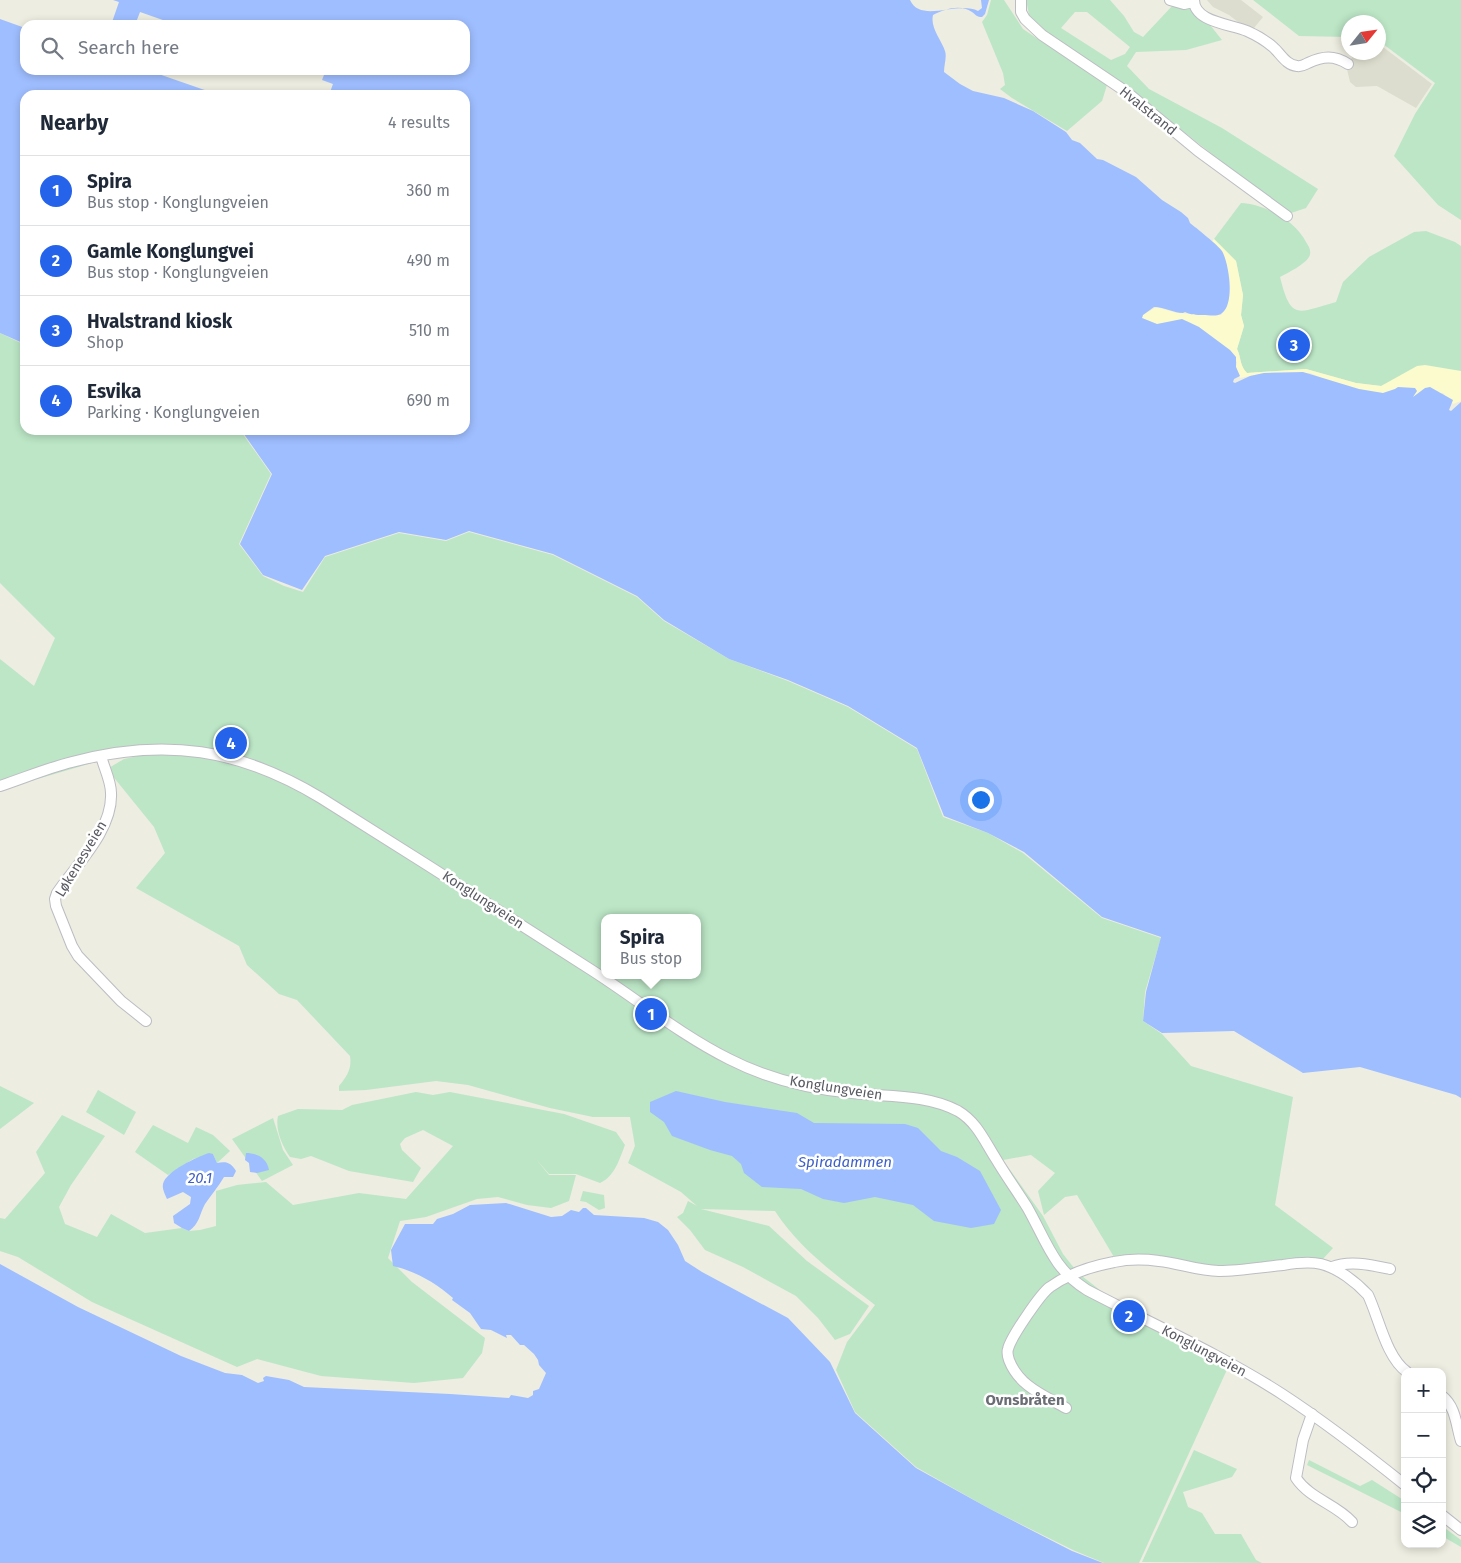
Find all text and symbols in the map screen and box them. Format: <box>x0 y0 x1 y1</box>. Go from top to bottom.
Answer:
north arrow <box>1341 15 1386 60</box>
search box <box>20 20 470 75</box>
icon: search <box>38 34 66 62</box>
text: Search here <box>78 36 179 59</box>
street label: Hvalstrand <box>1116 83 1180 139</box>
text: Nearby <box>40 110 108 136</box>
text: 4 results <box>388 113 450 132</box>
text: Spira <box>87 170 132 193</box>
text: 1 <box>52 181 60 200</box>
text: 360 m <box>407 181 450 200</box>
text: Bus stop · Konglungveien <box>87 193 269 212</box>
text: Gamle Konglungvei <box>87 240 254 263</box>
text: 2 <box>52 251 60 270</box>
text: 490 m <box>407 251 450 270</box>
text: Bus stop · Konglungveien <box>87 263 269 282</box>
text: Hvalstrand kiosk <box>87 310 232 333</box>
text: 3 <box>52 321 60 340</box>
text: 510 m <box>409 321 450 340</box>
pin: 3 <box>1278 326 1310 364</box>
text: Shop <box>87 333 124 352</box>
text: Esvika <box>87 380 141 403</box>
text: 4 <box>51 391 61 410</box>
text: 690 m <box>406 391 450 410</box>
text: Parking · Konglungveien <box>87 403 260 422</box>
pin: 4 <box>215 724 247 762</box>
your location <box>968 787 994 813</box>
street label: Løkenesveien <box>52 818 110 900</box>
street label: Konglungveien <box>439 867 527 933</box>
popup <box>601 914 701 979</box>
text: Spira <box>620 926 665 949</box>
text: Bus stop <box>620 949 682 968</box>
pin: 1 <box>635 995 667 1033</box>
street label: Konglungveien <box>788 1072 884 1104</box>
water label: Spiradammen <box>797 1153 892 1171</box>
water label: 20.1 <box>188 1169 212 1187</box>
pin: 2 <box>1113 1297 1145 1335</box>
street label: Konglungveien <box>1159 1321 1249 1381</box>
map controls <box>1401 1368 1446 1548</box>
button: + <box>1401 1368 1446 1413</box>
district label: Ovnsbråten <box>985 1391 1065 1409</box>
button: − <box>1401 1413 1446 1458</box>
button: locate <box>1401 1458 1446 1503</box>
button: layers <box>1401 1503 1446 1548</box>

